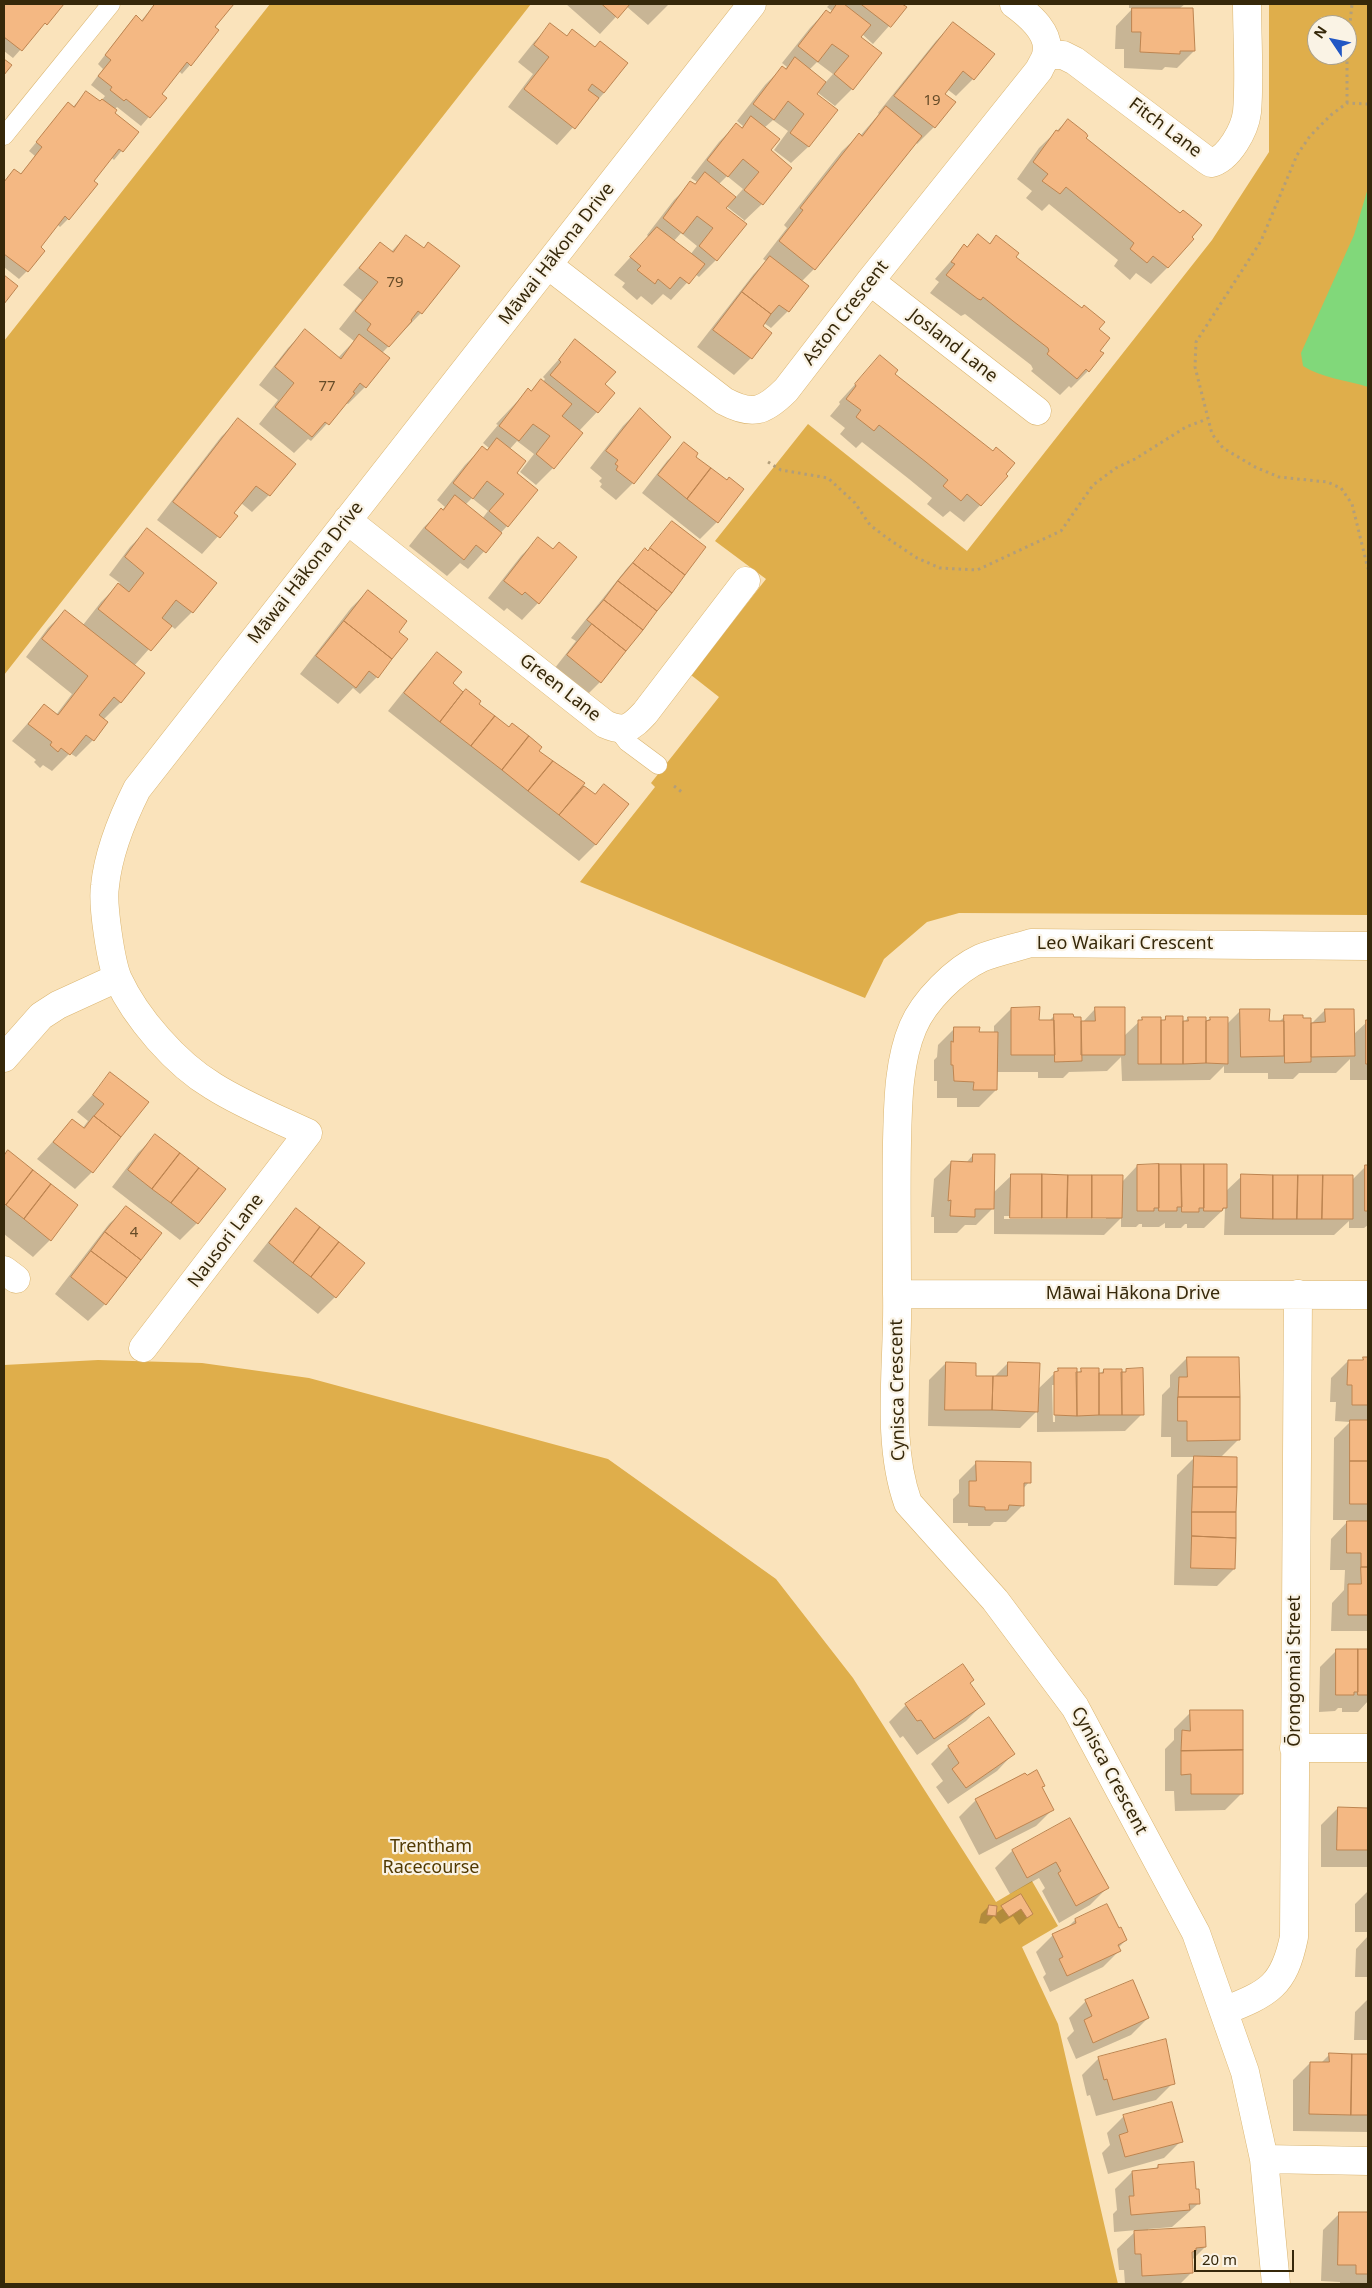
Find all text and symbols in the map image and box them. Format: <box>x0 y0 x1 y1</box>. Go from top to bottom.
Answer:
north arrow <box>1307 15 1357 65</box>
text: N <box>1309 22 1331 42</box>
house number: 19 <box>923 92 941 110</box>
street label: Fitch Lane <box>1124 94 1206 162</box>
street label: Māwai Hākona Drive <box>495 179 619 329</box>
street label: Aston Crescent <box>798 256 894 370</box>
house number: 79 <box>386 274 404 292</box>
street label: Josland Lane <box>904 305 1002 387</box>
house number: 77 <box>318 378 336 396</box>
street label: Māwai Hākona Drive <box>244 498 368 648</box>
street label: Green Lane <box>515 650 605 726</box>
street label: Leo Waikari Crescent <box>1037 933 1213 955</box>
street label: Nausori Lane <box>184 1190 268 1292</box>
house number: 4 <box>130 1224 138 1242</box>
street label: Māwai Hākona Drive <box>1046 1283 1220 1305</box>
street label: Cynisca Crescent <box>886 1319 910 1461</box>
street label: Ōrongomai Street <box>1284 1595 1306 1747</box>
street label: Cynisca Crescent <box>1066 1703 1152 1839</box>
park label: Trentham Racecourse <box>383 1836 479 1878</box>
scale bar <box>1197 2240 1297 2272</box>
text: 20 m <box>1202 2249 1237 2269</box>

